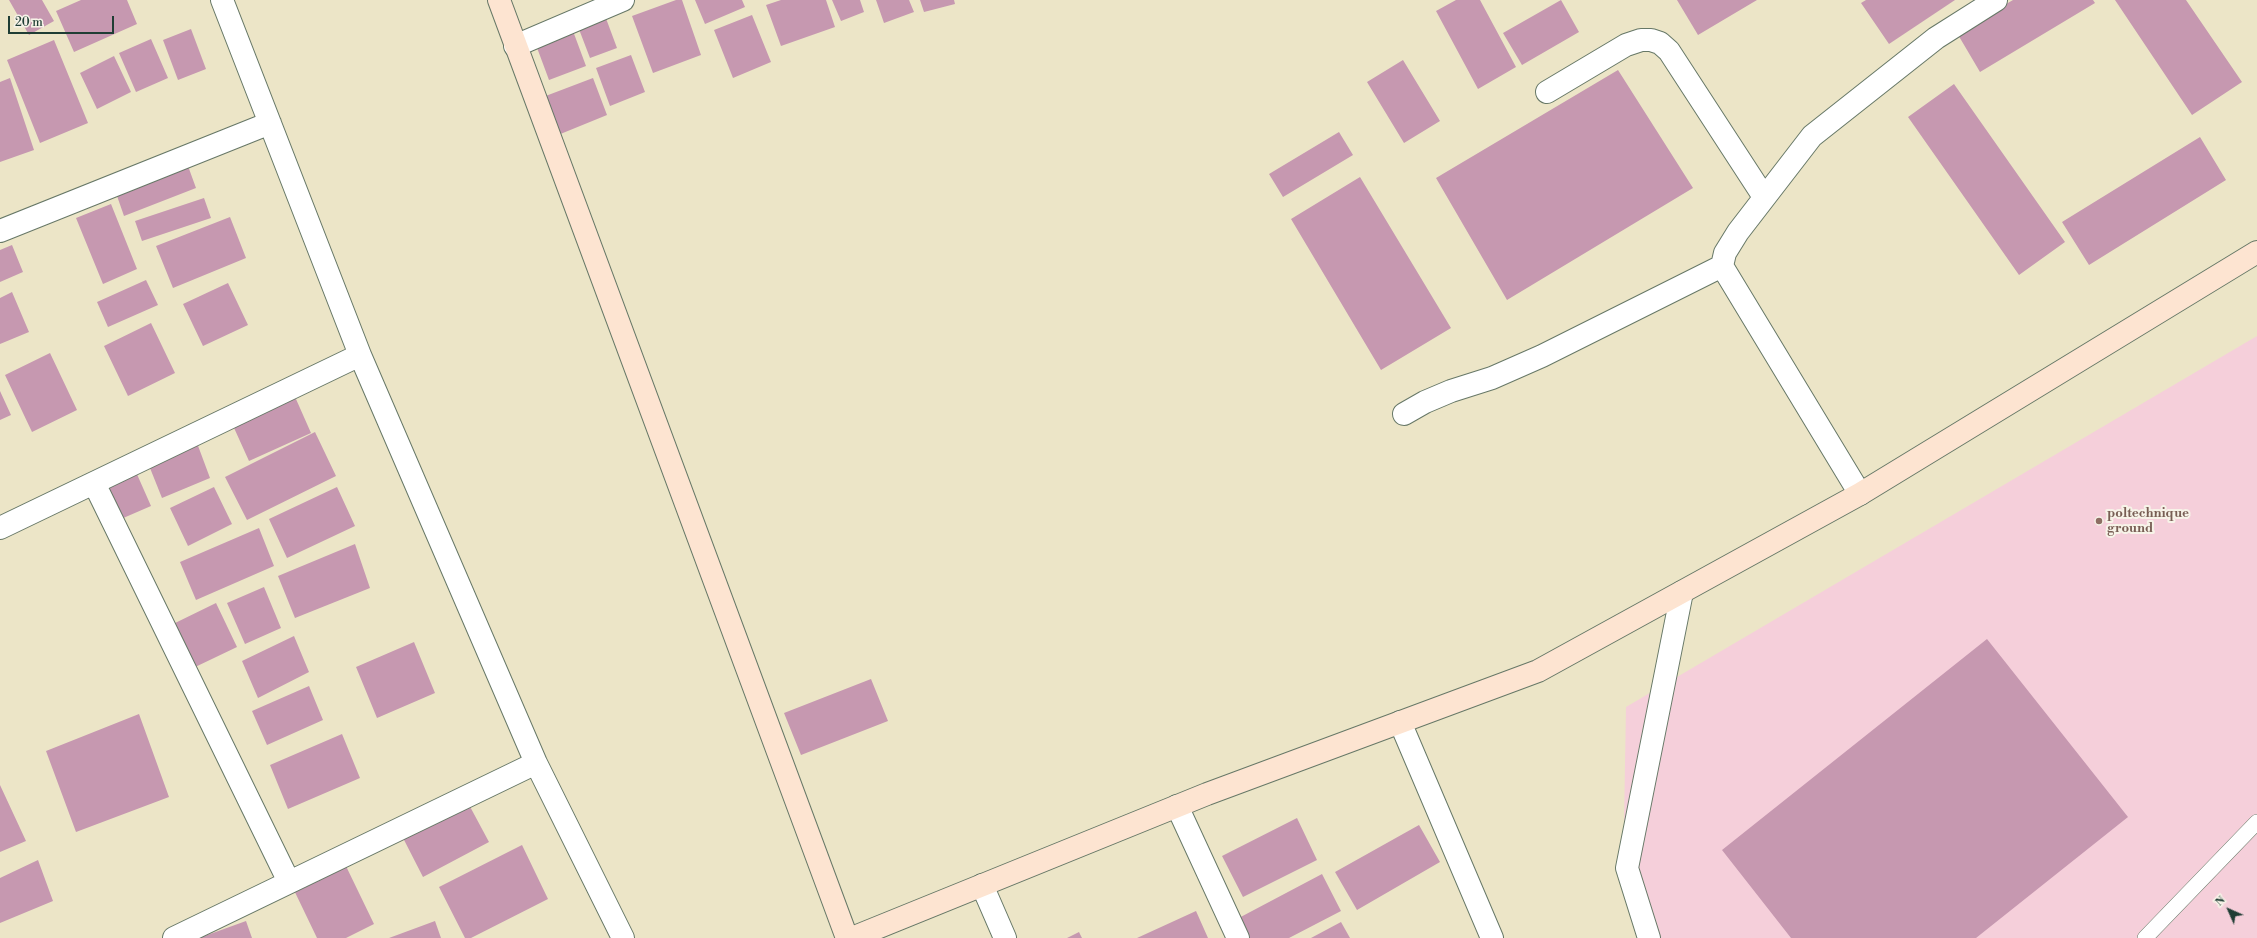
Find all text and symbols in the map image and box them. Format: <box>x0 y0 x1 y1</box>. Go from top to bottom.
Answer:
scale bar <box>10 8 116 34</box>
text: 20 m <box>15 15 43 30</box>
place label: poltechnique ground <box>2107 506 2189 537</box>
marker: poltechnique ground <box>2094 516 2104 526</box>
north arrow <box>2209 890 2249 930</box>
text: N <box>2212 893 2229 910</box>

